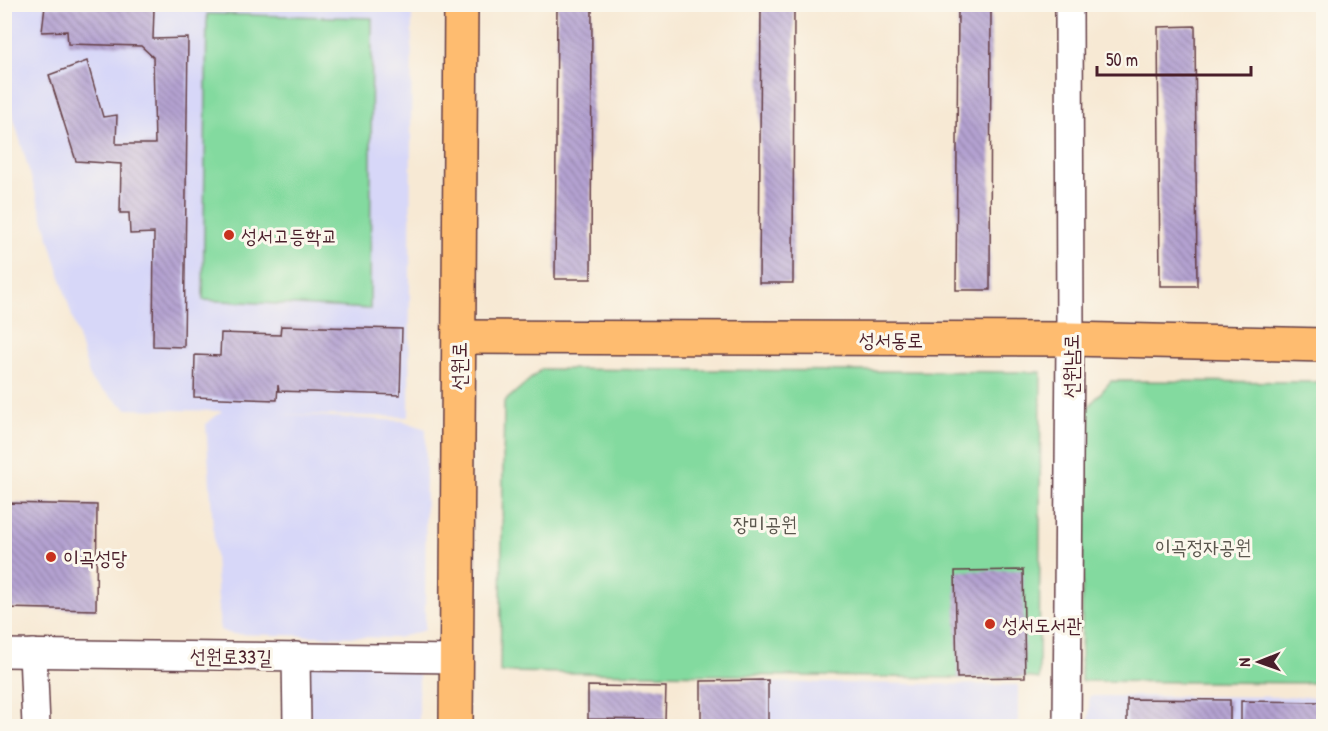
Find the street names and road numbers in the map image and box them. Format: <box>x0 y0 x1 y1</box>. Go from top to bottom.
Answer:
street label: 성서동로 <box>859 326 923 353</box>
street label: 선원남로 <box>1057 334 1084 398</box>
street label: 선원로 <box>445 342 472 390</box>
street label: 선원로33길 <box>190 642 272 670</box>

